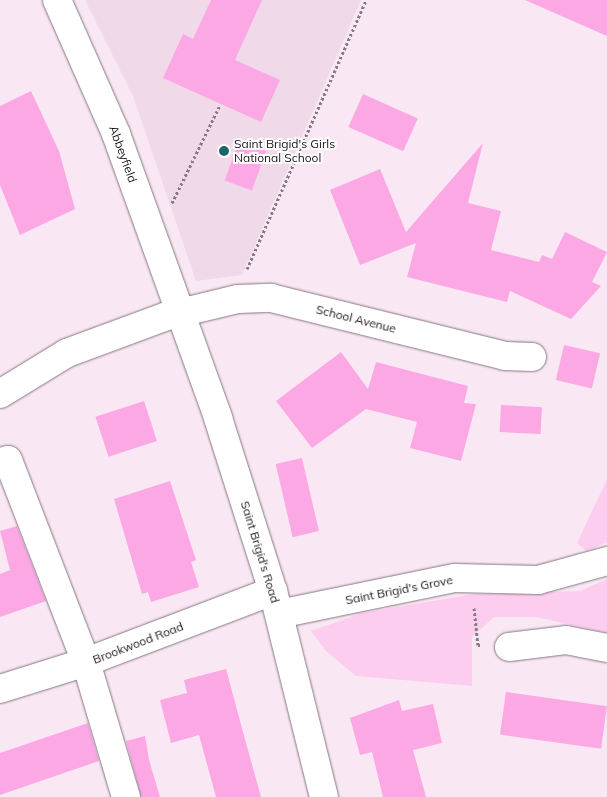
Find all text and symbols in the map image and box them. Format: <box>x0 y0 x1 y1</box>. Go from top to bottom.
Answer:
street label: Abbeyfield <box>106 124 140 184</box>
place label: Saint Brigid's Girls National School <box>234 137 335 165</box>
marker: Saint Brigid's Girls National School <box>218 145 230 157</box>
street label: School Avenue <box>315 302 397 336</box>
street label: Saint Brigid's Road <box>238 499 282 605</box>
street label: Saint Brigid's Grove <box>344 573 454 607</box>
street label: Brookwood Road <box>91 619 185 667</box>

